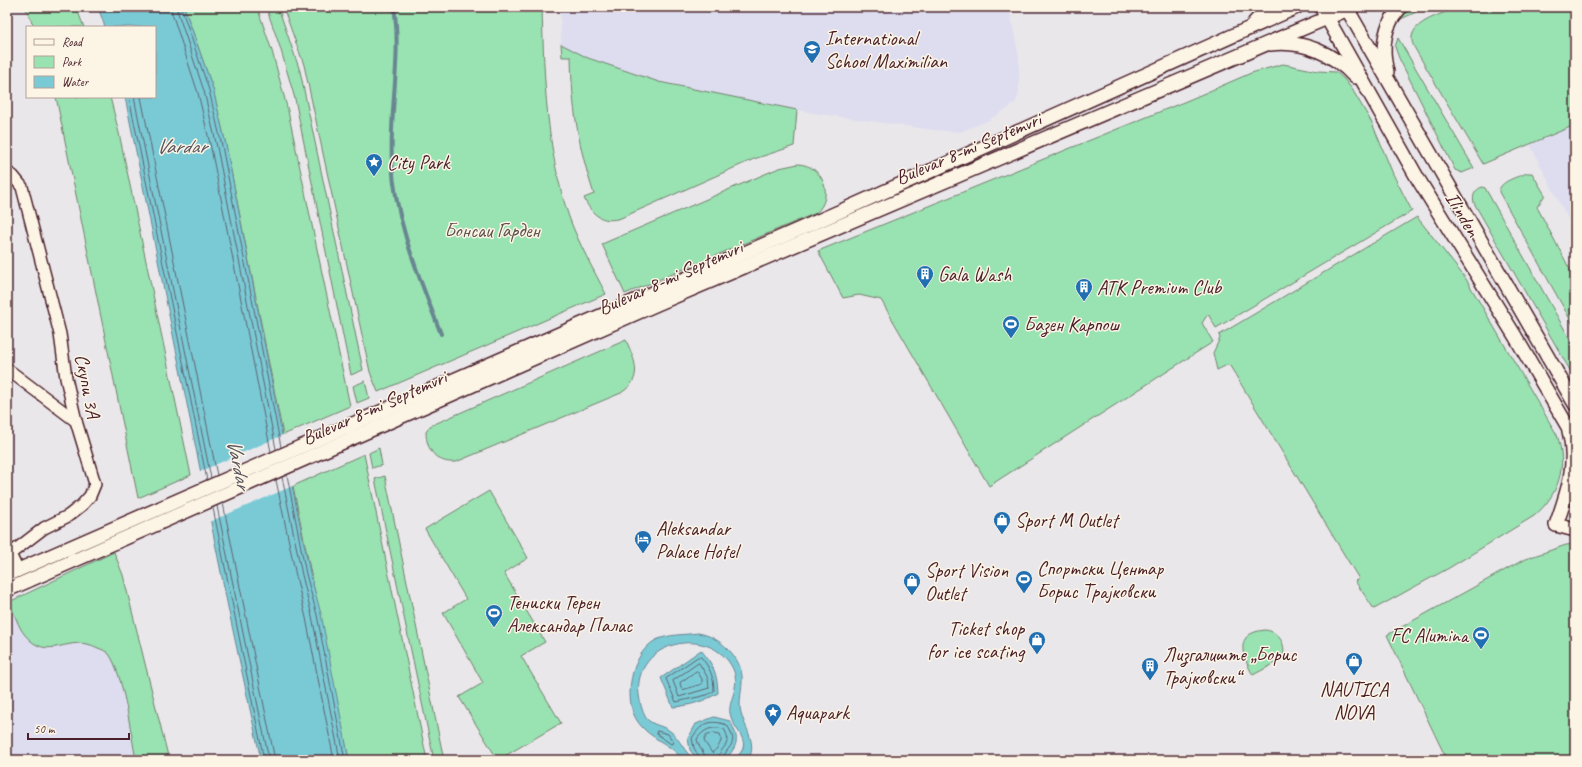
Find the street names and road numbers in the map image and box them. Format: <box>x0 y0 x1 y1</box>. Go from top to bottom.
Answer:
street label: Bulevar 8-mi Septemvri <box>892 106 1047 190</box>
street label: Ilinden <box>1440 187 1486 242</box>
street label: Bulevar 8-mi Septemvri <box>594 233 748 321</box>
street label: Скупи 3А <box>69 352 106 421</box>
street label: Bulevar 8-mi Septemvri <box>298 363 452 451</box>

